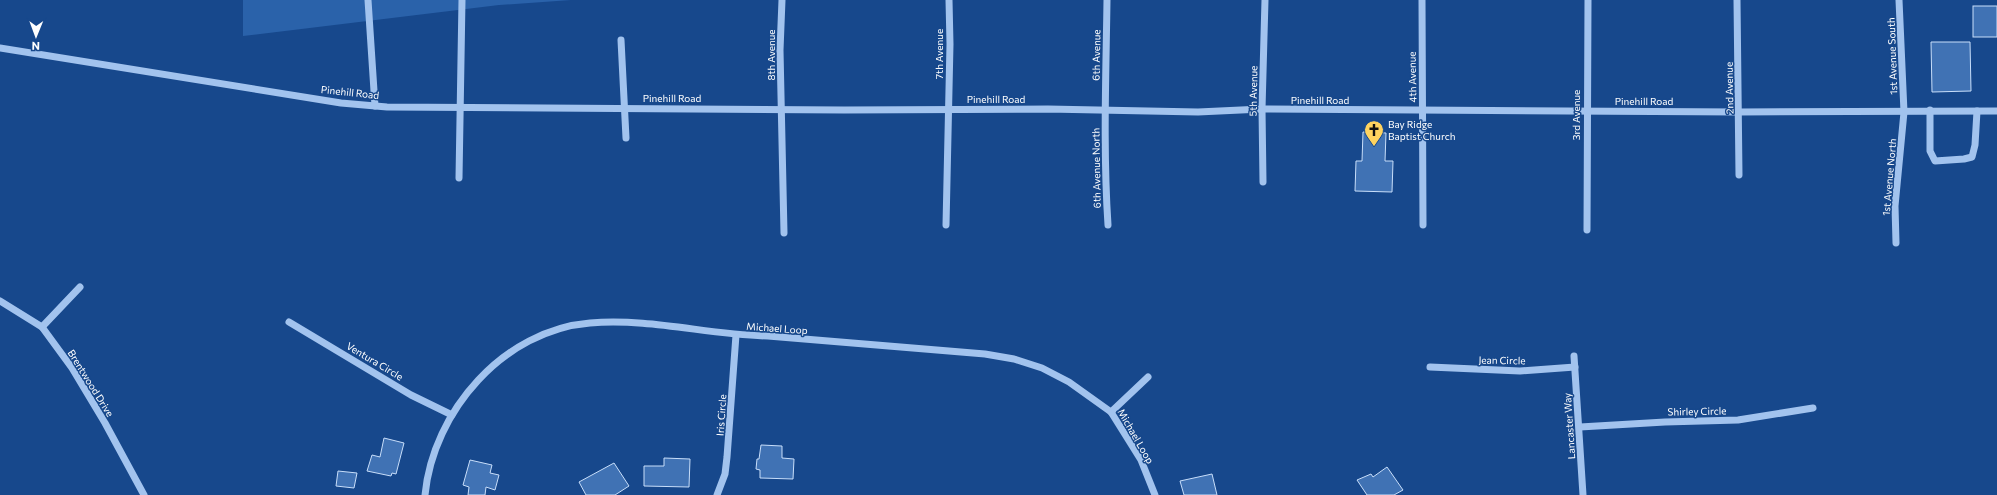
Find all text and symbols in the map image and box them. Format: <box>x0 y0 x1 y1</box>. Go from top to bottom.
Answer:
north arrow <box>16 16 56 56</box>
street label: 1st Avenue South <box>1885 17 1899 95</box>
street label: 8th Avenue <box>765 29 777 81</box>
street label: 7th Avenue <box>933 29 945 79</box>
street label: 6th Avenue <box>1090 29 1102 81</box>
text: N <box>32 40 40 53</box>
street label: 4th Avenue <box>1406 51 1418 103</box>
street label: 2nd Avenue <box>1723 62 1735 114</box>
street label: 5th Avenue <box>1247 65 1259 117</box>
street label: Pinehill Road <box>320 83 380 101</box>
street label: 3rd Avenue <box>1570 90 1582 140</box>
street label: Pinehill Road <box>643 92 701 104</box>
street label: Pinehill Road <box>967 93 1025 105</box>
street label: Pinehill Road <box>1291 94 1349 106</box>
street label: Pinehill Road <box>1615 95 1673 107</box>
place label: Bay Ridge Baptist Church <box>1388 118 1455 142</box>
church icon: Bay Ridge Baptist Church <box>1363 119 1385 147</box>
street label: 6th Avenue North <box>1089 128 1103 208</box>
street label: 1st Avenue North <box>1880 138 1898 216</box>
street label: Michael Loop <box>746 320 808 336</box>
street label: Ventura Circle <box>345 339 405 383</box>
street label: Brentwood Drive <box>66 347 116 419</box>
street label: Jean Circle <box>1478 354 1526 366</box>
street label: Lancaster Way <box>1561 392 1577 460</box>
street label: Iris Circle <box>714 394 728 436</box>
street label: Shirley Circle <box>1667 404 1727 418</box>
street label: Michael Loop <box>1115 406 1157 466</box>

